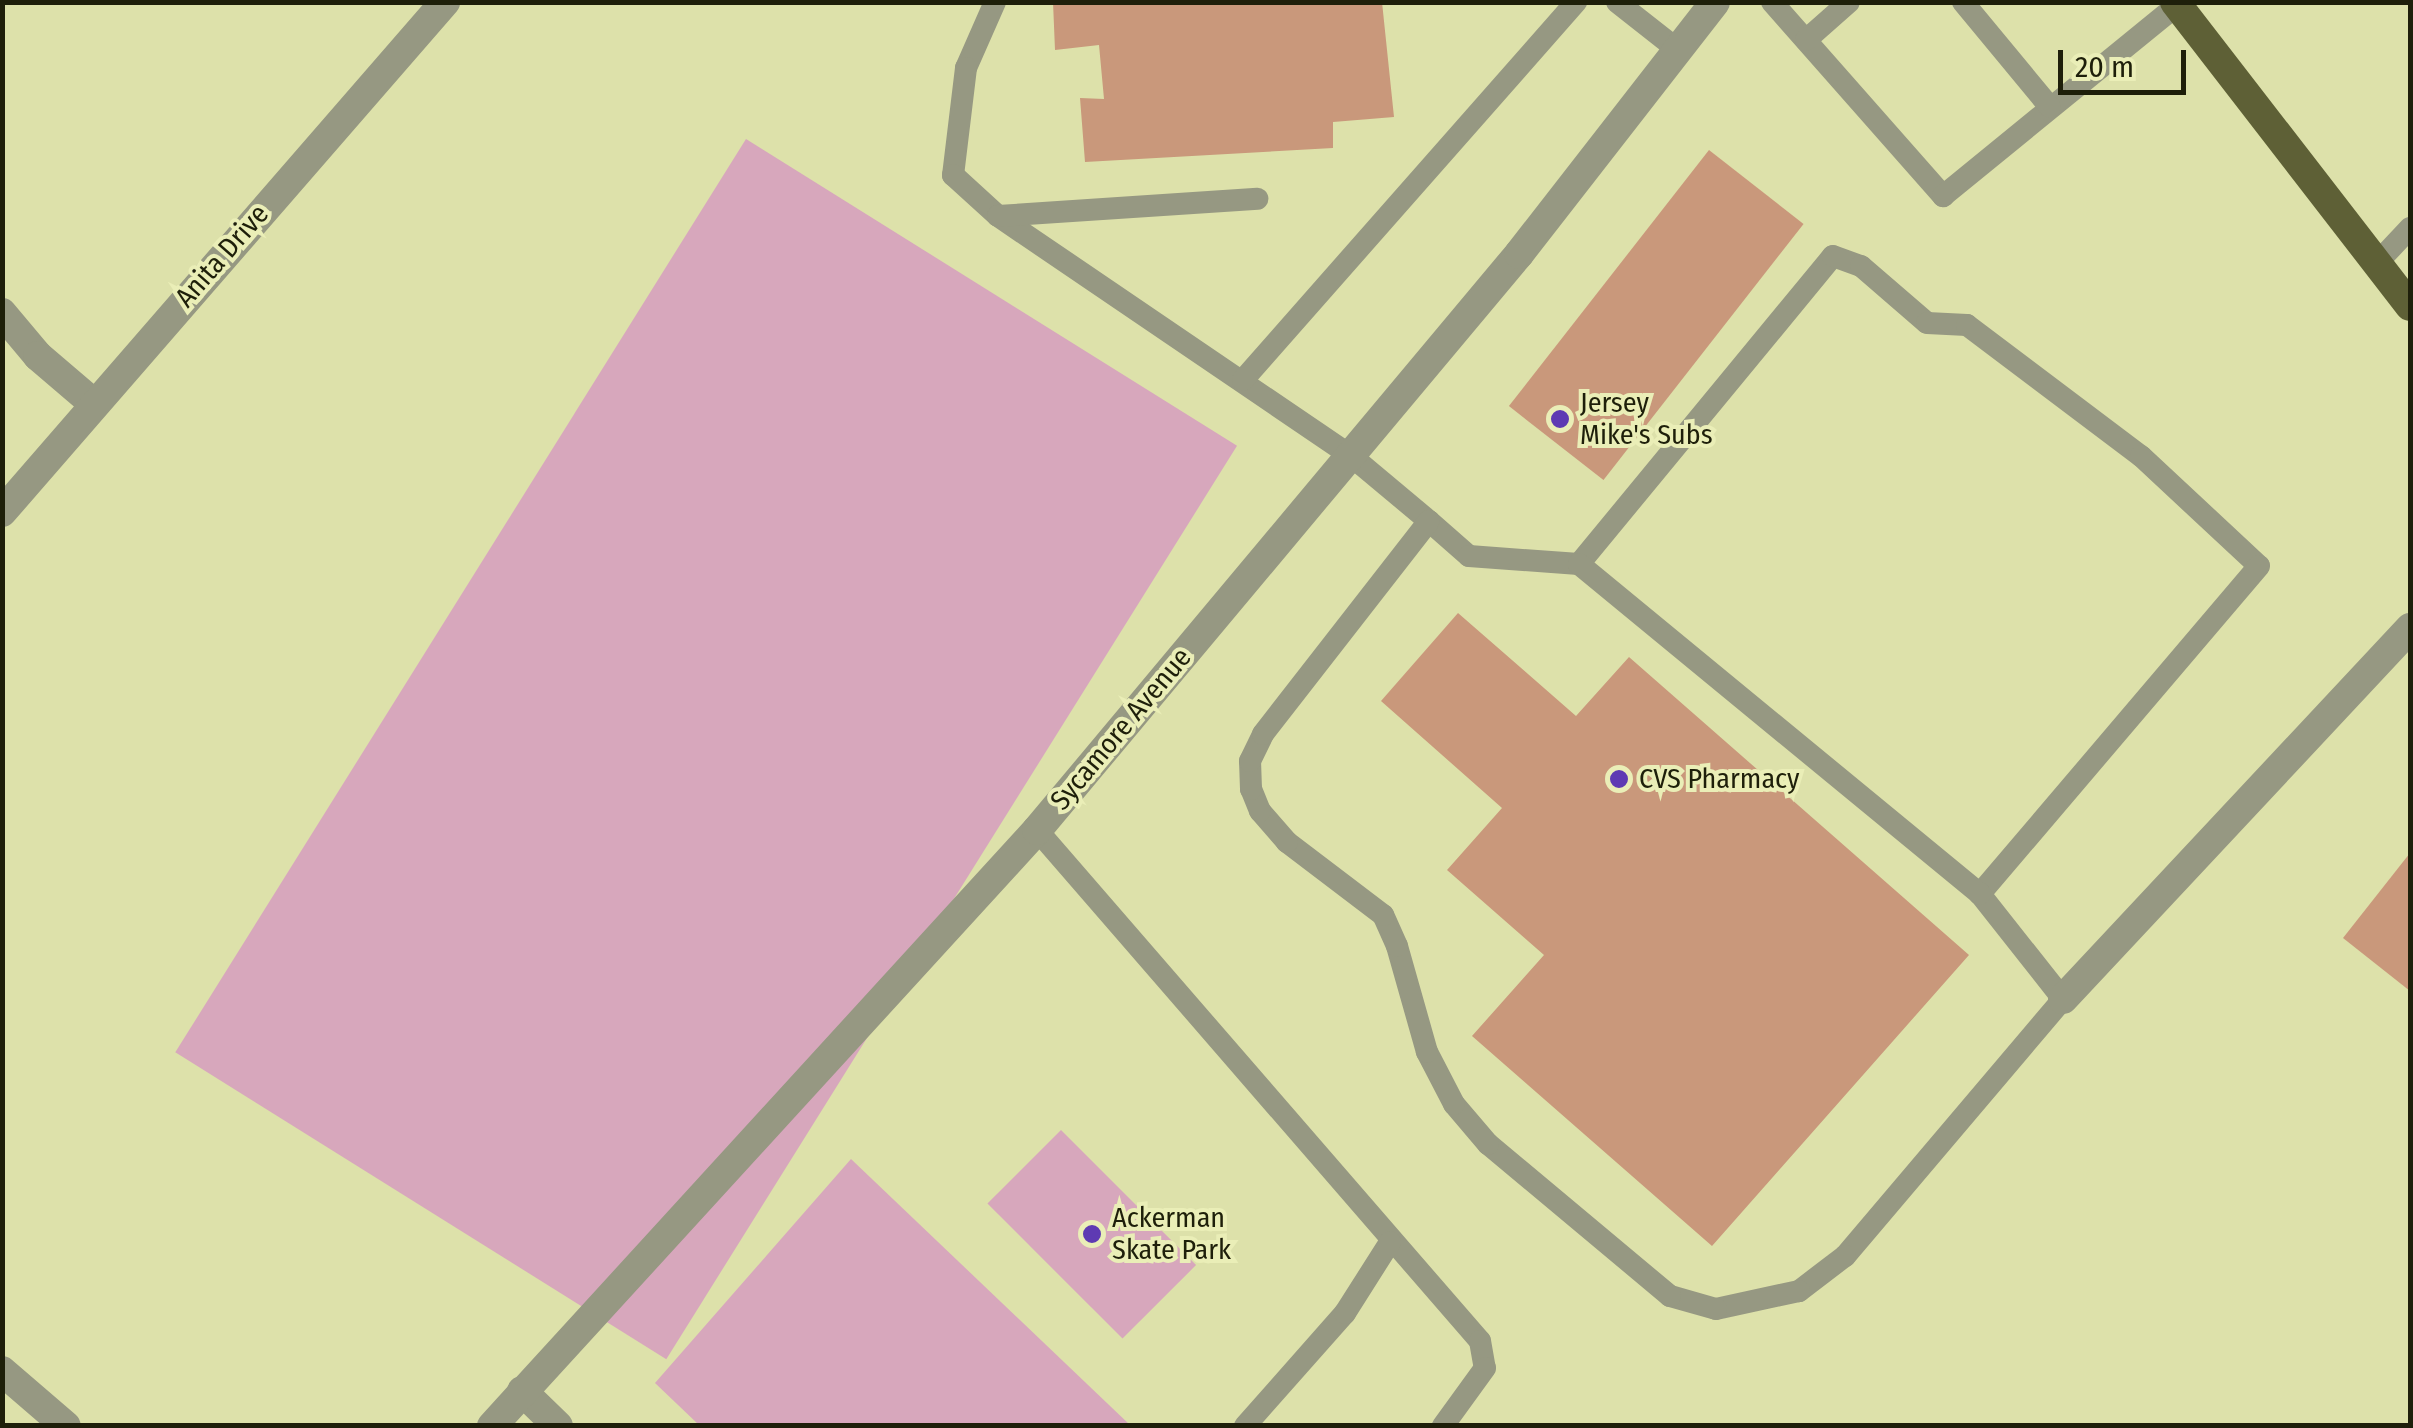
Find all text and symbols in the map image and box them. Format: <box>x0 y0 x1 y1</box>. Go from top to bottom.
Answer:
scale bar <box>2063 30 2190 92</box>
text: 20 m <box>2075 49 2134 85</box>
street label: Anita Drive <box>168 198 276 314</box>
place label: Jersey Mike's Subs <box>1580 386 1713 452</box>
marker: Jersey Mike's Subs <box>1549 408 1571 430</box>
street label: Sycamore Avenue <box>1043 641 1199 817</box>
place label: CVS Pharmacy <box>1639 762 1800 796</box>
marker: CVS Pharmacy <box>1608 768 1630 790</box>
place label: Ackerman Skate Park <box>1112 1201 1231 1267</box>
marker: Ackerman Skate Park <box>1081 1223 1103 1245</box>

